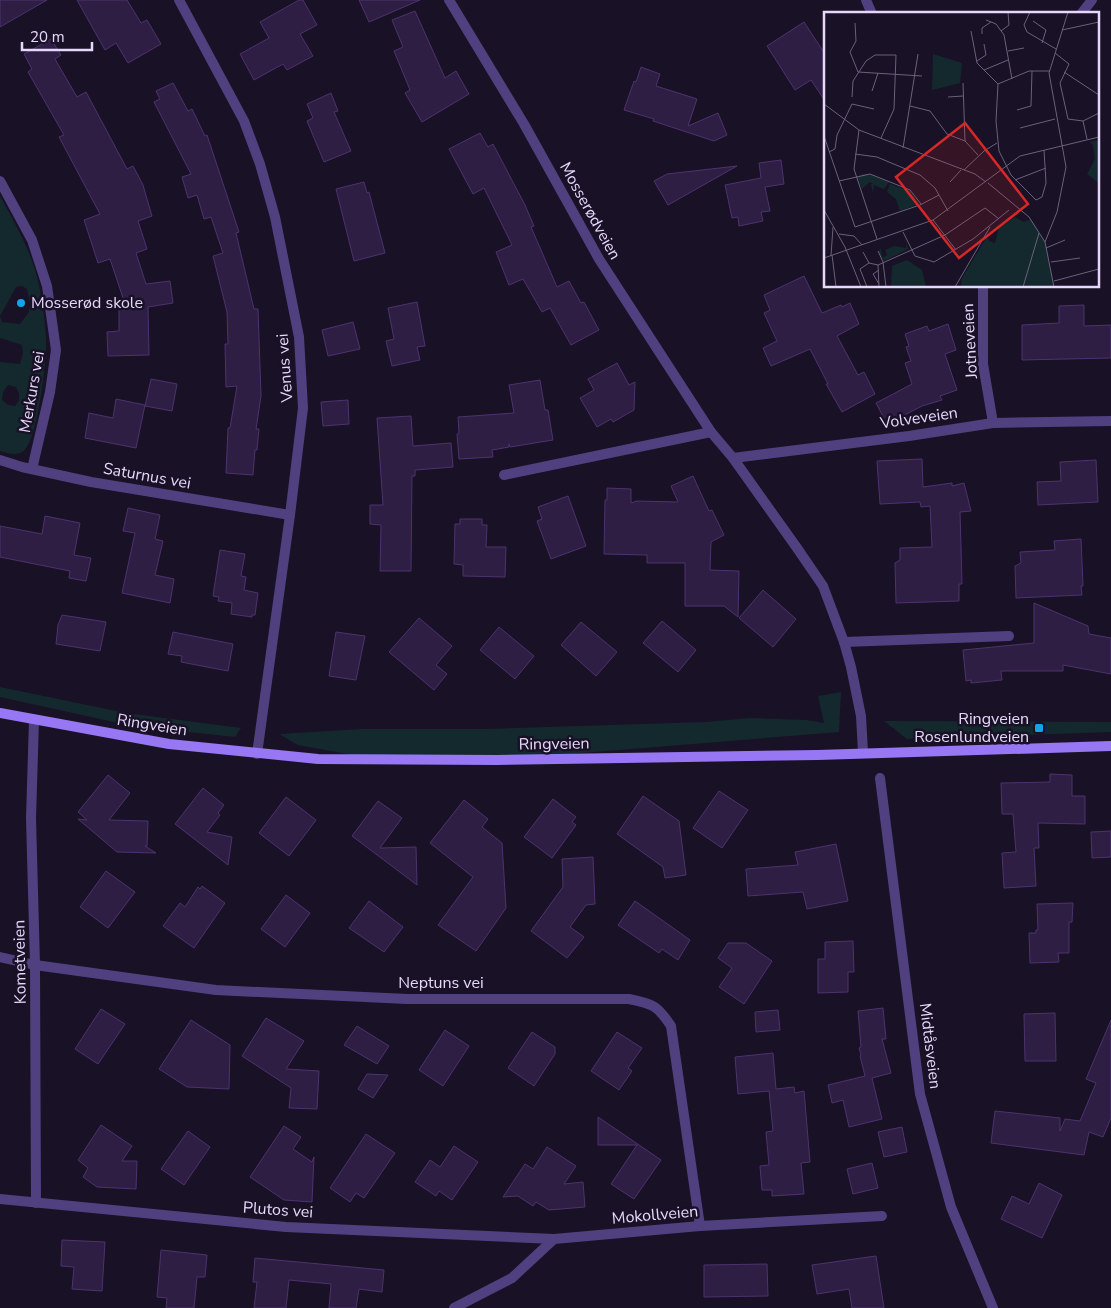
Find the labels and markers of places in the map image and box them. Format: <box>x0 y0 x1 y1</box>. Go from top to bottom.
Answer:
place label: Mosserød skole <box>31 292 143 314</box>
marker: Mosserød skole <box>15 297 27 309</box>
place label: Ringveien Rosenlundveien <box>914 708 1029 748</box>
marker: Ringveien Rosenlundveien <box>1033 722 1045 734</box>

